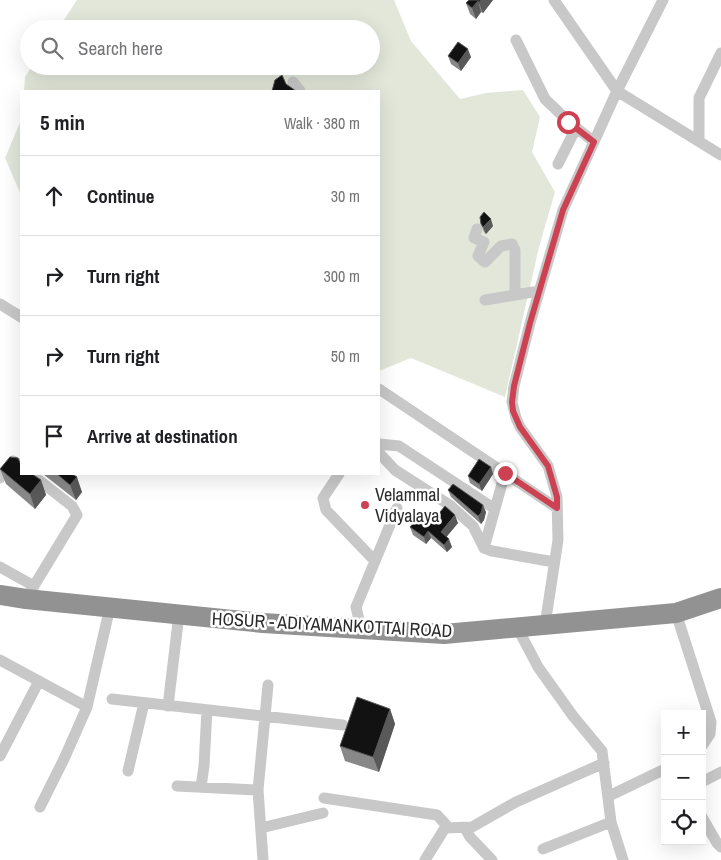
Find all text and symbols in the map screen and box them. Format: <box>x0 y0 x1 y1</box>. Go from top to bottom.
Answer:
search box <box>20 20 380 75</box>
icon: search <box>38 34 66 62</box>
text: Search here <box>78 35 163 61</box>
text: 5 min <box>40 108 85 137</box>
route start <box>557 111 580 134</box>
text: Walk · 380 m <box>284 112 360 134</box>
icon: ahead <box>40 182 68 210</box>
text: Continue <box>87 183 155 209</box>
text: 30 m <box>331 185 360 207</box>
icon: right <box>40 262 68 290</box>
text: Turn right <box>87 263 159 289</box>
text: 300 m <box>324 265 360 287</box>
icon: right <box>40 342 68 370</box>
text: Turn right <box>87 343 159 369</box>
text: 50 m <box>331 345 360 367</box>
icon: arrive <box>40 422 68 450</box>
text: Arrive at destination <box>87 423 238 449</box>
route end <box>494 462 517 485</box>
place label: Velammal Vidyalaya <box>375 482 440 528</box>
marker: Velammal Vidyalaya <box>359 499 371 511</box>
street label: HOSUR - ADIYAMANKOTTAI ROAD <box>211 606 453 643</box>
map controls <box>661 710 706 845</box>
button: + <box>661 710 706 755</box>
button: − <box>661 755 706 800</box>
button: locate <box>661 800 706 845</box>

